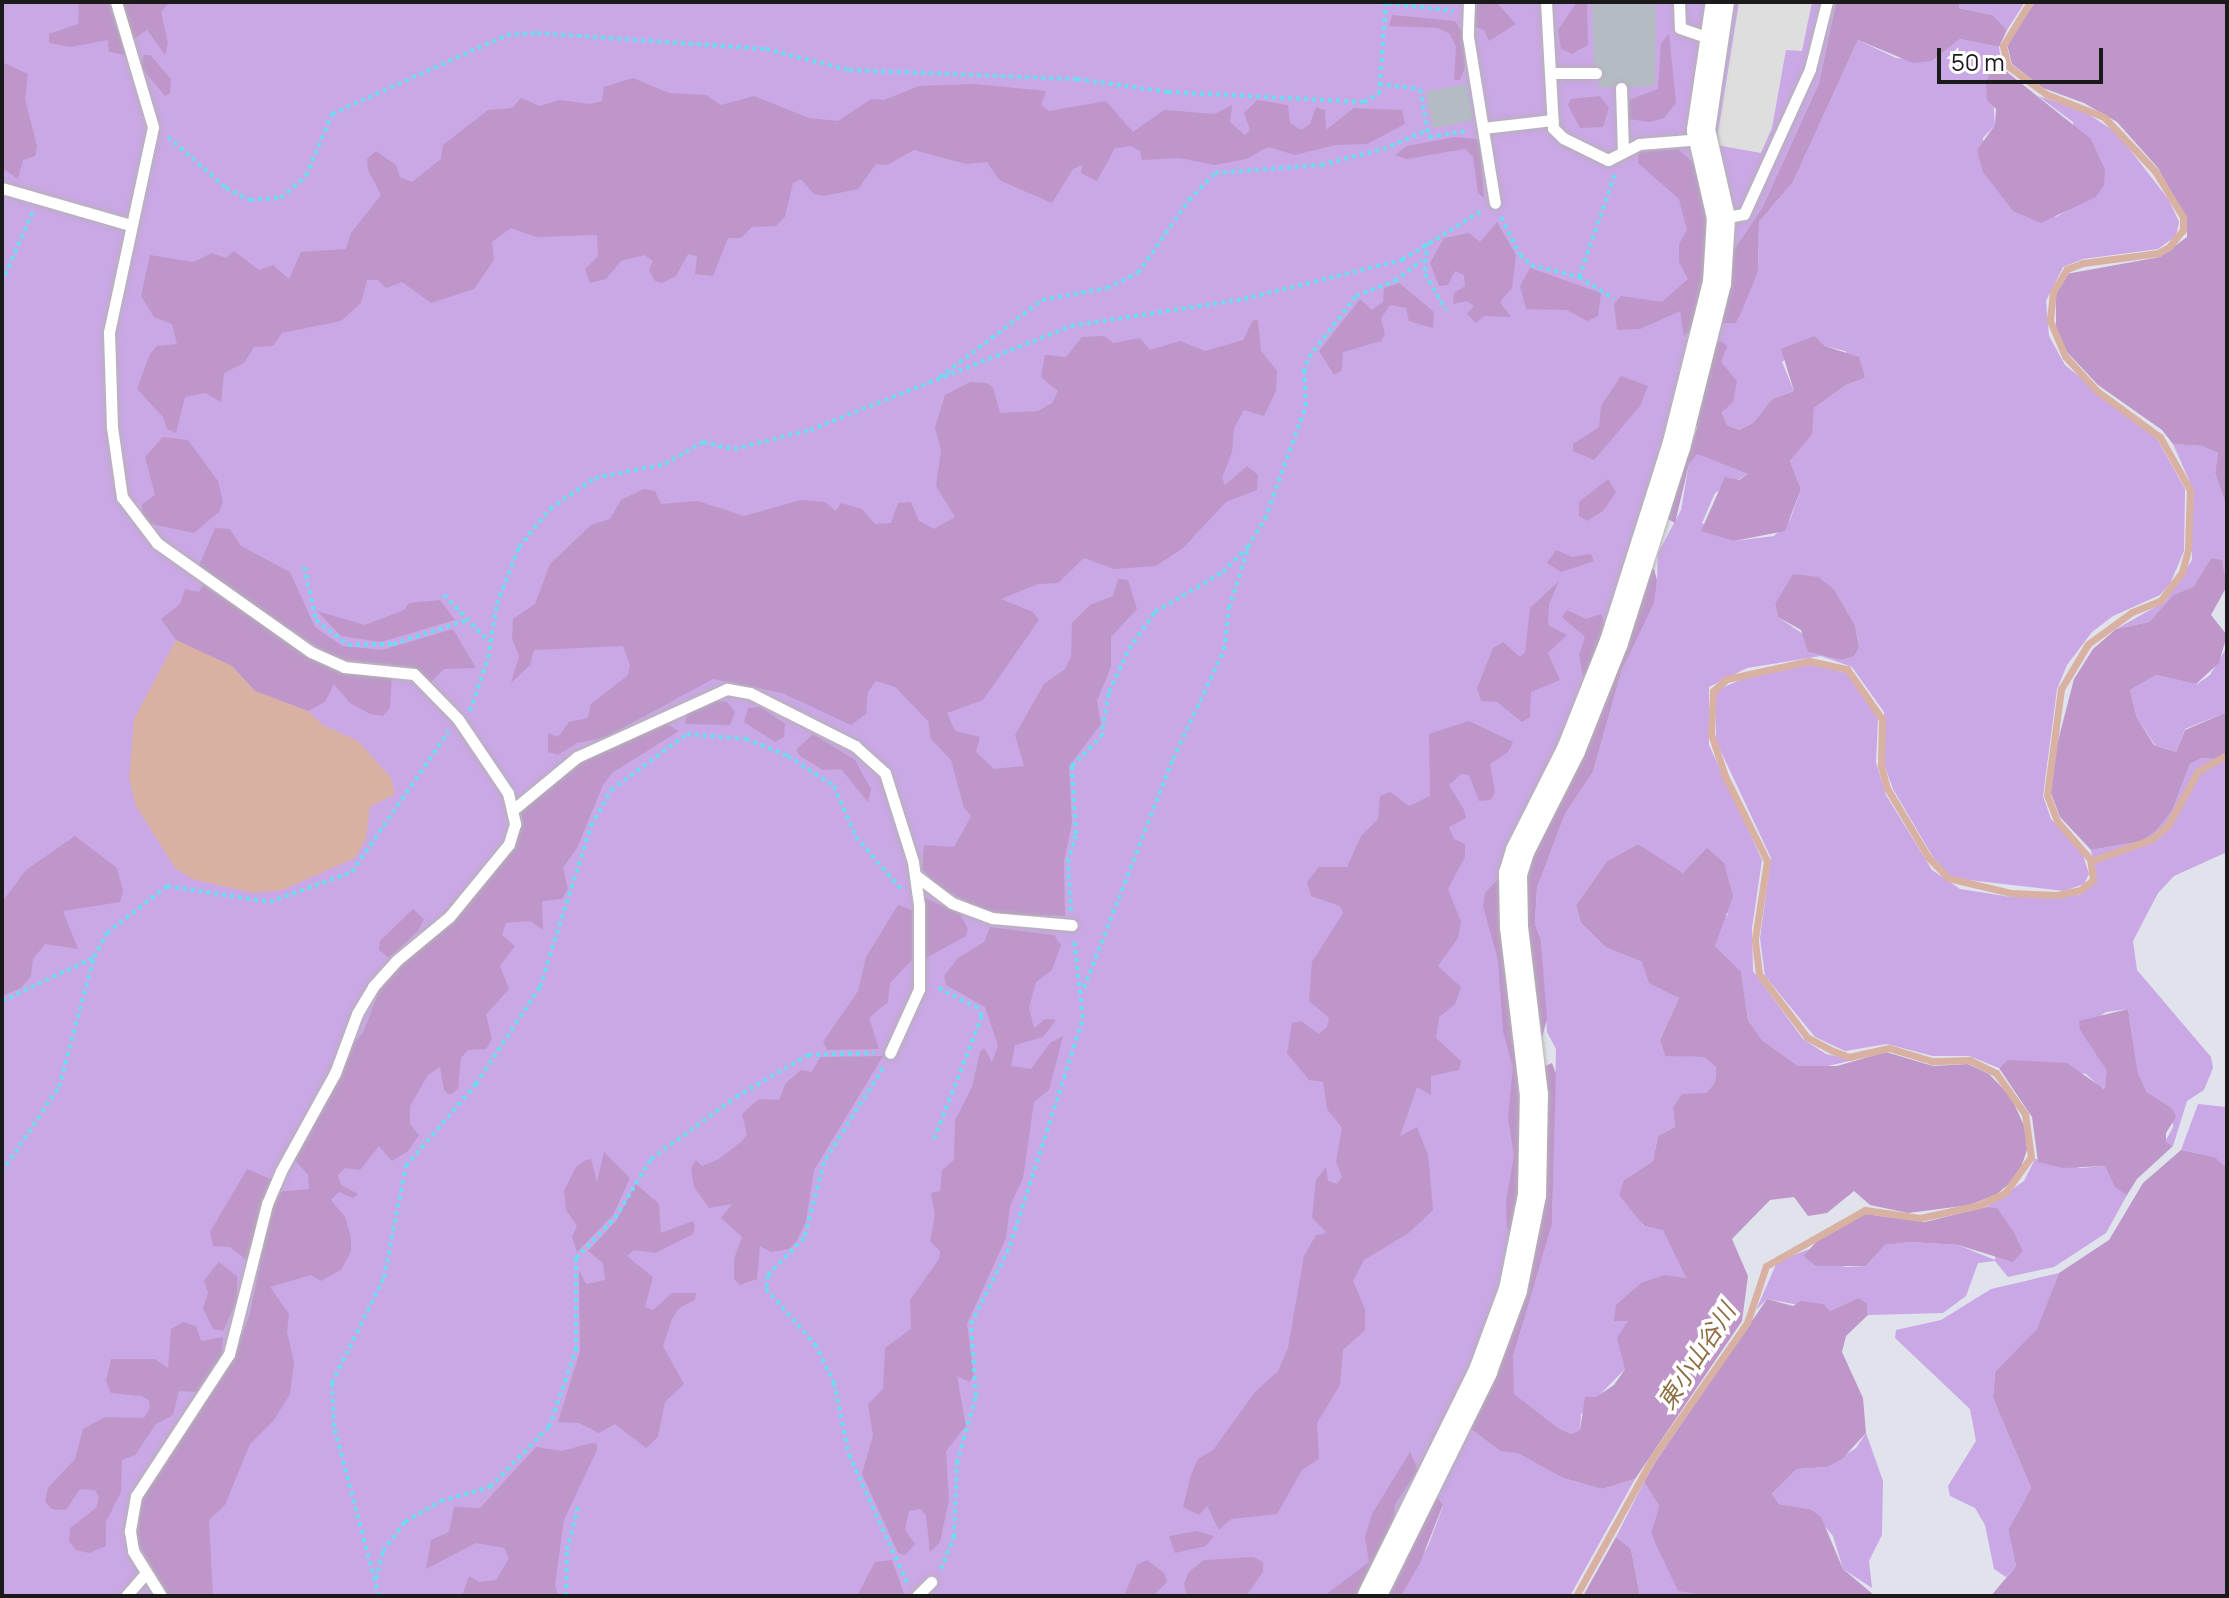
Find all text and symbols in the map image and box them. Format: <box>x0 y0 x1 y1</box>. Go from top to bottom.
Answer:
scale bar <box>1941 32 2107 82</box>
text: 50 m <box>1951 45 2005 78</box>
water label: 東小山谷川 <box>1651 1298 1741 1414</box>

